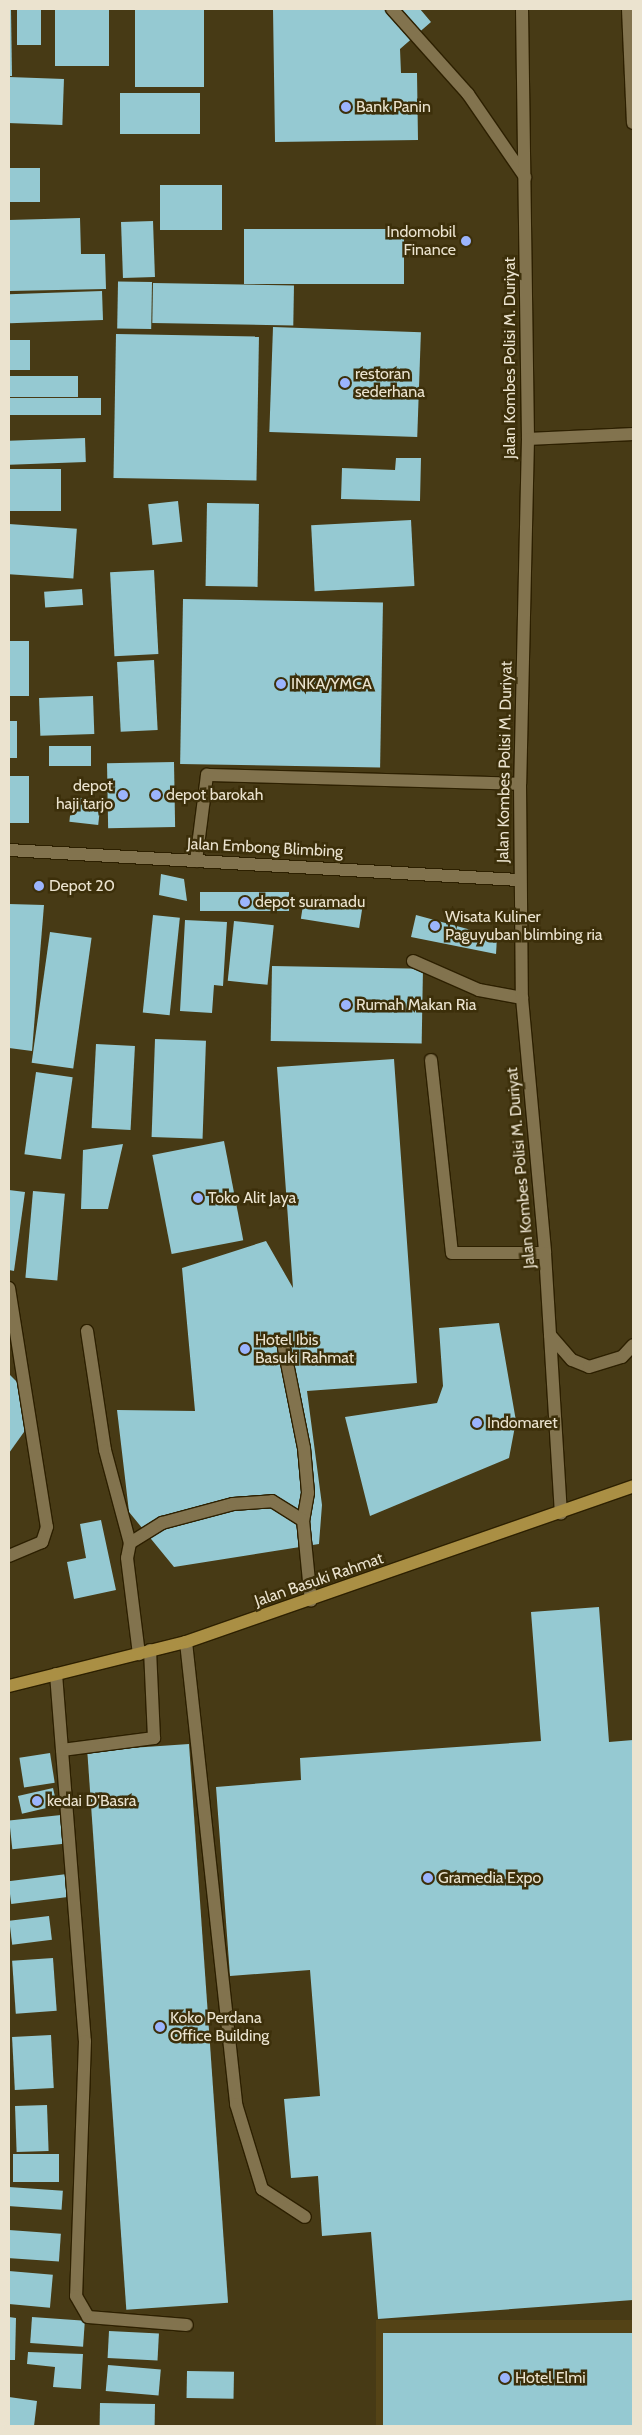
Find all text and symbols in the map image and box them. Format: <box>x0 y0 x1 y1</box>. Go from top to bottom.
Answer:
place label: Bank Panin <box>356 97 431 117</box>
marker: Bank Panin <box>340 101 352 113</box>
place label: Indomobil Finance <box>387 222 456 260</box>
marker: Indomobil Finance <box>460 235 472 247</box>
street label: Jalan Kombes Polisi M. Duriyat <box>500 257 520 459</box>
place label: restoran sederhana <box>355 364 425 402</box>
marker: restoran sederhana <box>339 377 351 389</box>
street label: Jalan Kombes Polisi M. Duriyat <box>494 661 516 863</box>
place label: INKA/YMCA <box>291 674 372 694</box>
marker: INKA/YMCA <box>275 678 287 690</box>
place label: depot haji tarjo <box>56 776 113 814</box>
place label: depot barokah <box>166 785 263 805</box>
marker: depot haji tarjo <box>117 789 129 801</box>
marker: depot barokah <box>150 789 162 801</box>
street label: Jalan Embong Blimbing <box>186 834 344 862</box>
place label: Depot 20 <box>49 876 115 896</box>
marker: Depot 20 <box>33 880 45 892</box>
place label: depot suramadu <box>255 892 365 912</box>
marker: depot suramadu <box>239 896 251 908</box>
place label: Wisata Kuliner Paguyuban blimbing ria <box>445 907 603 945</box>
marker: Wisata Kuliner Paguyuban blimbing ria <box>429 920 441 932</box>
place label: Rumah Makan Ria <box>356 995 476 1015</box>
marker: Rumah Makan Ria <box>340 999 352 1011</box>
street label: Jalan Kombes Polisi M. Duriyat <box>503 1067 539 1269</box>
place label: Toko Alit Jaya <box>208 1188 296 1208</box>
marker: Toko Alit Jaya <box>192 1192 204 1204</box>
place label: Hotel Ibis Basuki Rahmat <box>255 1330 354 1368</box>
marker: Hotel Ibis Basuki Rahmat <box>239 1343 251 1355</box>
place label: Indomaret <box>487 1413 558 1433</box>
marker: Indomaret <box>471 1417 483 1429</box>
street label: Jalan Basuki Rahmat <box>252 1549 386 1611</box>
place label: kedai D'Basra <box>47 1791 136 1811</box>
marker: kedai D'Basra <box>31 1795 43 1807</box>
place label: Gramedia Expo <box>438 1868 541 1888</box>
marker: Gramedia Expo <box>422 1872 434 1884</box>
place label: Koko Perdana Office Building <box>170 2008 269 2046</box>
marker: Koko Perdana Office Building <box>154 2021 166 2033</box>
place label: Hotel Elmi <box>515 2368 586 2388</box>
marker: Hotel Elmi <box>499 2372 511 2384</box>

